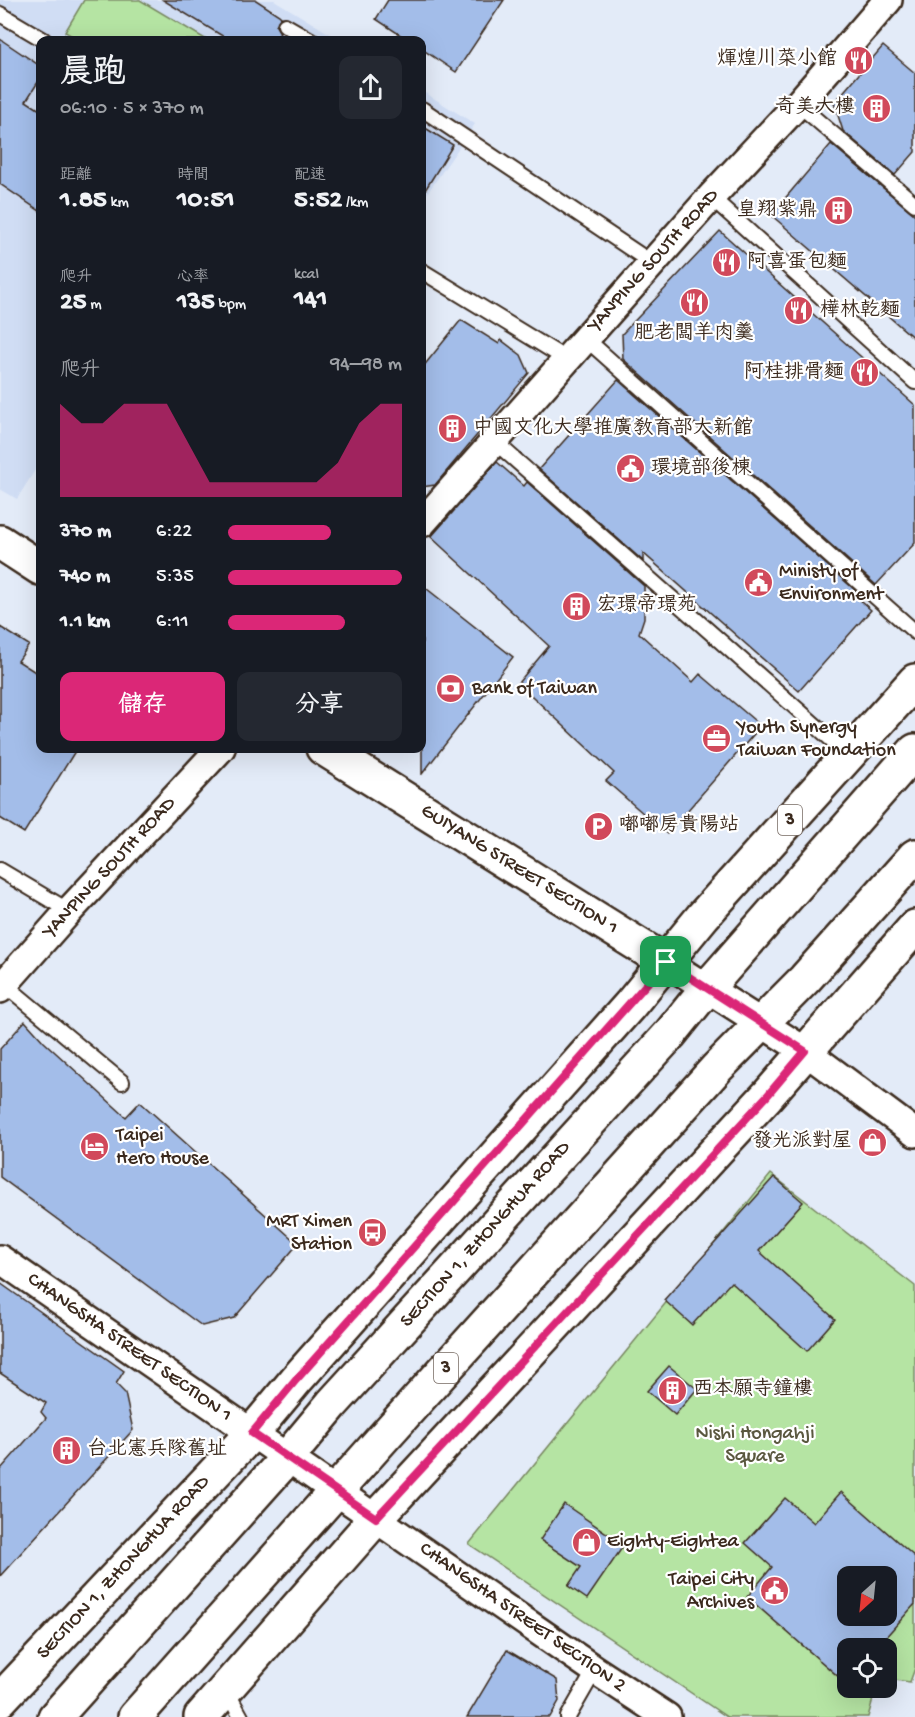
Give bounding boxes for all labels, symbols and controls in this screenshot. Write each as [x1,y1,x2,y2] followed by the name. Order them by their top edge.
[842,44,874,76] restaurant icon: 煇煌川菜小館
[717,47,837,72] place label: 煇煌川菜小館
[60,56,126,94] text: 晨跑
[339,56,402,119] button: share
[860,92,892,124] building icon: 奇美大樓
[775,95,855,120] place label: 奇美大樓
[60,98,204,121] text: 06:10 · 5 × 370 m
[60,167,92,186] text: 距離
[177,167,209,186] text: 時間
[294,167,326,186] text: 配速
[582,184,725,339] street label: YANPING SOUTH ROAD
[60,186,107,217] text: 1.85
[177,186,235,217] text: 10:51
[294,186,342,217] text: 5:52
[107,194,129,213] text: km
[342,194,368,213] text: /km
[822,195,854,227] building icon: 皇翔紫鼎
[737,198,817,223] place label: 皇翔紫鼎
[710,247,742,279] restaurant icon: 阿喜蛋包麵
[747,250,847,275] place label: 阿喜蛋包麵
[294,266,319,285] text: kcal
[60,269,92,288] text: 爬升
[177,269,209,288] text: 心率
[294,285,327,316] text: 141
[678,287,710,319] restaurant icon: 肥老闆羊肉羹
[60,288,86,319] text: 25
[177,288,215,319] text: 135
[783,295,815,327] restaurant icon: 樺林乾麵
[86,296,102,315] text: m
[215,296,246,315] text: bpm
[820,298,900,323] place label: 樺林乾麵
[634,321,754,346] place label: 肥老闆羊肉羹
[330,354,402,377] text: 94–98 m
[849,357,881,389] restaurant icon: 阿桂排骨麵
[60,360,100,383] text: 爬升
[744,361,844,385] place label: 阿桂排骨麵
[436,413,468,445] building icon: 中國文化大學推廣教育部大新館
[473,416,753,441] place label: 中國文化大學推廣教育部大新館
[614,453,646,485] public building icon: 環境部後棟
[651,456,752,481] place label: 環境部後棟
[60,521,111,544] text: 370 m
[156,521,192,544] text: 6:22
[779,561,885,607] place label: Ministy of Environment
[60,566,110,589] text: 740 m
[156,566,194,589] text: 5:35
[742,567,774,599] public building icon: Ministy of Environment
[560,590,592,622] building icon: 宏璟帝璟苑
[597,593,697,618] place label: 宏璟帝璟苑
[60,611,110,634] text: 1.1 km
[156,611,189,634] text: 6:11
[60,672,225,741] button: 儲存
[237,672,402,741] button: 分享
[435,673,467,705] bank icon: Bank of Taiwan
[471,678,597,701] place label: Bank of Taiwan
[735,717,896,763] place label: Youth Synergy Taiwan Foundation
[700,723,732,755] office icon: Youth Synergy Taiwan Foundation
[37,792,182,945] street label: YANPING SOUTH ROAD
[416,800,622,940] street label: GUIYANG STREET SECTION 1
[778,805,802,835] road number: 3
[582,810,614,842] parking icon: 嘟嘟房貴陽站
[619,813,739,838] place label: 嘟嘟房貴陽站
[640,936,691,987] pin
[649,945,682,978] icon: arrive
[115,1125,209,1171] place label: Taipei Hero House
[857,1126,889,1158] shop icon: 發光派對屋
[752,1129,852,1154] place label: 發光派對屋
[79,1131,111,1163] hotel icon: Taipei Hero House
[396,1136,576,1333] street label: SECTION 1, ZHONGHUA ROAD
[266,1211,352,1257] place label: MRT Ximen Station
[357,1217,389,1249] bus stop icon: MRT Ximen Station
[22,1268,236,1428] street label: CHANGSHA STREET SECTION 1
[434,1353,458,1383] road number: 3
[656,1374,688,1406] building icon: 西本願寺鐘樓
[693,1377,813,1402] place label: 西本願寺鐘樓
[695,1423,815,1469] park label: Nishi Hongahji Square
[50,1434,82,1466] building icon: 台北憲兵隊舊址
[87,1437,227,1462] place label: 台北憲兵隊舊址
[33,1471,216,1665] street label: SECTION 1, ZHONGHUA ROAD
[570,1526,602,1558] shop icon: Eighty-Eightea
[607,1531,740,1554] place label: Eighty-Eightea
[414,1538,630,1698] street label: CHANGSHA STREET SECTION 2
[837,1566,897,1626] north arrow
[837,1566,897,1698] map controls
[667,1569,755,1615] place label: Taipei City Archives
[759,1575,791,1607] public building icon: Taipei City Archives
[837,1638,897,1698] button: locate

